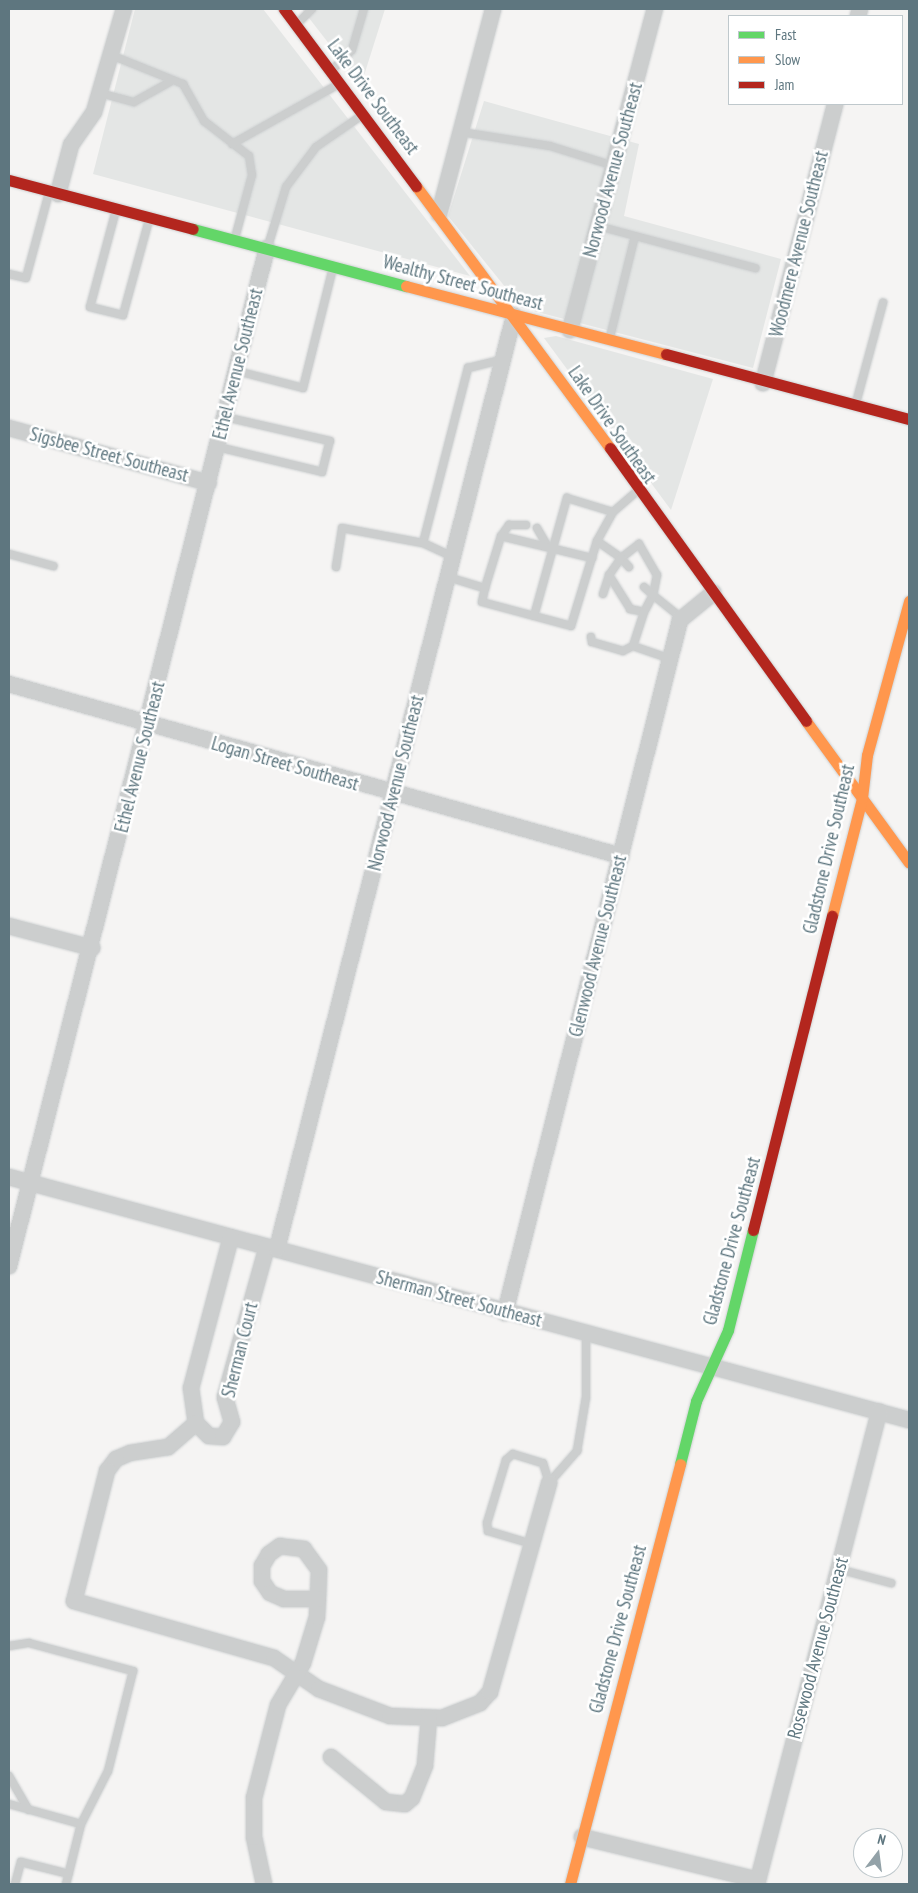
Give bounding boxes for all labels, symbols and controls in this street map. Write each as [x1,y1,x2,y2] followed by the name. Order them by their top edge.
[728,15,903,105] legend
[775,25,796,44] text: Fast
[322,35,424,159] street label: Lake Drive Southeast
[775,50,800,69] text: Slow
[775,75,794,94] text: Jam
[579,80,647,260] street label: Norwood Avenue Southeast
[765,148,833,340] street label: Woodmere Avenue Southeast
[380,251,546,315] street label: Wealthy Street Southeast
[208,286,268,442] street label: Ethel Avenue Southeast
[563,362,661,488] street label: Lake Drive Southeast
[27,423,191,487] street label: Sigsbee Street Southeast
[110,679,170,835] street label: Ethel Avenue Southeast
[363,693,429,873] street label: Norwood Avenue Southeast
[209,732,361,796] street label: Logan Street Southeast
[798,762,860,936] street label: Gladstone Drive Southeast
[564,853,632,1039] street label: Glenwood Avenue Southeast
[699,1154,765,1328] street label: Gladstone Drive Southeast
[374,1266,544,1332] street label: Sherman Street Southeast
[217,1300,263,1400] street label: Sherman Court
[585,1542,651,1716] street label: Gladstone Drive Southeast
[783,1554,853,1742] street label: Rosewood Avenue Southeast
[853,1828,903,1878] north arrow
[876,1830,888,1849] text: N

